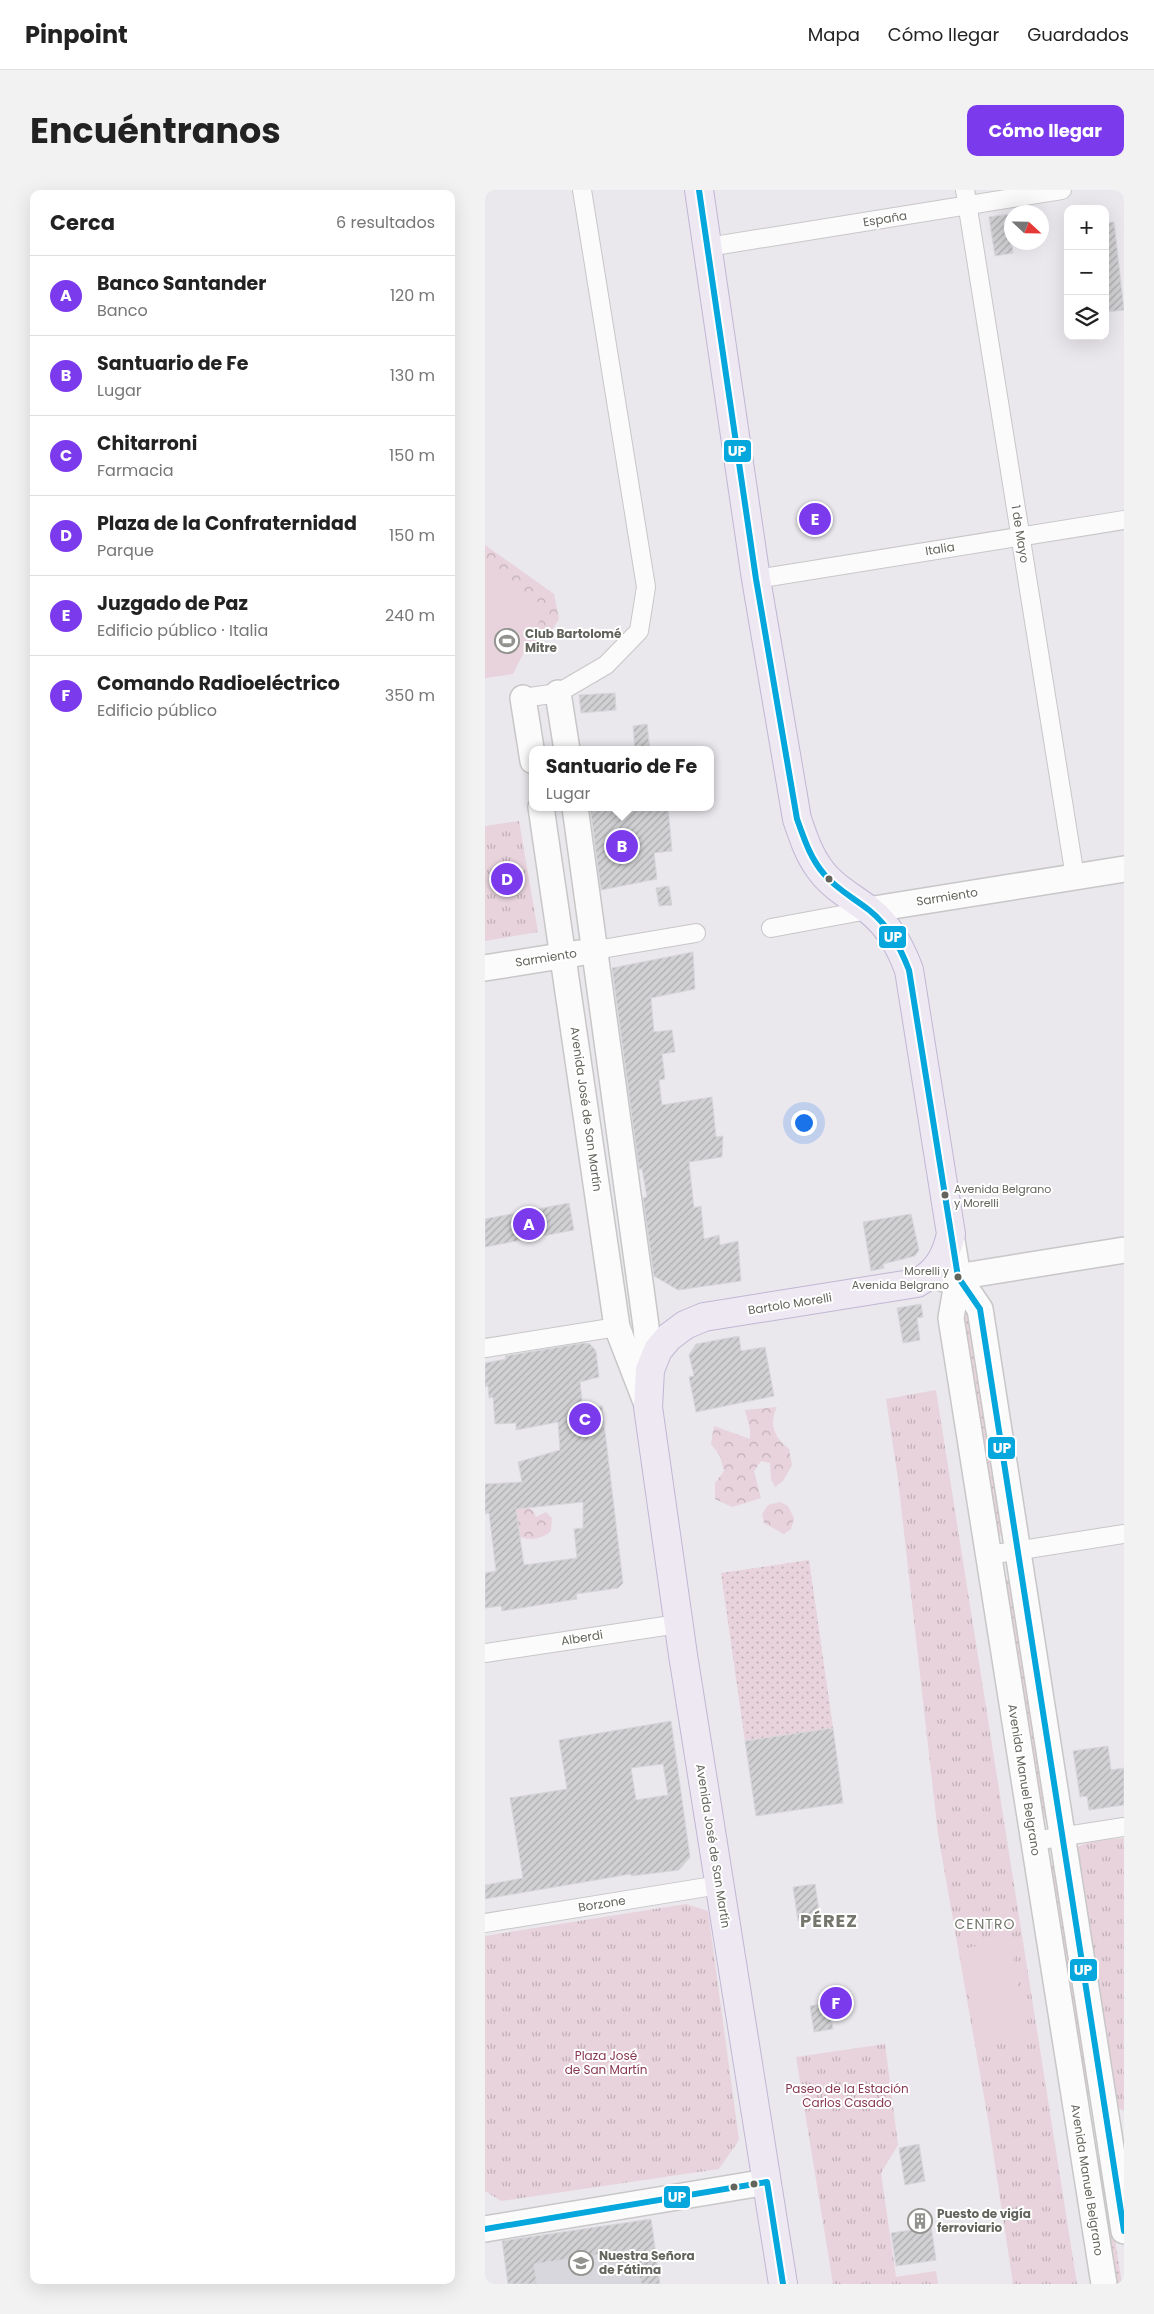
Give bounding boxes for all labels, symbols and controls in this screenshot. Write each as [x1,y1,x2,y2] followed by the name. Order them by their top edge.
[25,18,128,51] text: Pinpoint
[808,22,860,47] text: Mapa
[888,22,999,47] text: Cómo llegar
[1027,22,1129,47] text: Guardados
[967,105,1124,156] button: Cómo llegar
[30,106,281,155] text: Encuéntranos
[1004,205,1049,250] north arrow
[1064,205,1109,340] map controls
[1064,205,1109,250] button: +
[862,207,908,230] street label: España
[50,208,115,237] text: Cerca
[336,211,435,234] text: 6 resultados
[1064,250,1109,295] button: −
[97,270,266,297] text: Banco Santander
[60,284,72,307] text: A
[390,284,435,307] text: 120 m
[1064,295,1109,340] button: layers
[97,299,148,322] text: Banco
[97,350,248,377] text: Santuario de Fe
[61,364,71,387] text: B
[390,364,435,387] text: 130 m
[97,379,142,402] text: Lugar
[97,430,197,457] text: Chitarroni
[723,439,752,463] line badge: UP
[728,441,747,461] text: UP
[60,444,72,467] text: C
[389,444,435,467] text: 150 m
[97,459,174,482] text: Farmacia
[799,500,831,538] pin: E
[1008,504,1034,565] street label: 1 de Mayo
[97,510,357,537] text: Plaza de la Confraternidad
[60,524,72,547] text: D
[389,524,435,547] text: 150 m
[924,538,956,559] street label: Italia
[97,539,154,562] text: Parque
[97,590,248,617] text: Juzgado de Paz
[62,604,70,627] text: E
[385,604,435,627] text: 240 m
[97,619,268,642] text: Edificio público · Italia
[525,625,622,656] place label: Club Bartolomé Mitre
[494,628,520,654] sports icon: Club Bartolomé Mitre
[97,670,340,697] text: Comando Radioeléctrico
[62,684,70,707] text: F
[385,684,435,707] text: 350 m
[97,699,217,722] text: Edificio público
[529,746,714,811] popup
[546,753,697,780] text: Santuario de Fe
[546,782,591,805] text: Lugar
[606,827,638,865] pin: B
[491,860,523,898] pin: D
[824,874,834,884] unlabelled marker
[915,883,979,910] street label: Sarmiento
[878,925,907,949] line badge: UP
[884,927,903,947] text: UP
[514,944,578,971] street label: Sarmiento
[567,1026,606,1192] street label: Avenida José de San Martín
[791,1110,817,1136] your location
[954,1181,1051,1211] place label: Avenida Belgrano y Morelli
[940,1190,950,1200] marker: Avenida Belgrano y Morelli
[513,1205,545,1243] pin: A
[852,1263,950,1293] place label: Morelli y Avenida Belgrano
[953,1272,963,1282] marker: Morelli y Avenida Belgrano
[747,1288,833,1319] street label: Bartolo Morelli
[569,1400,601,1438] pin: C
[987,1436,1016,1460] line badge: UP
[993,1438,1012,1458] text: UP
[560,1626,604,1649] street label: Alberdi
[1004,1703,1045,1857] street label: Avenida Manuel Belgrano
[692,1763,735,1929] street label: Avenida José de San Martín
[577,1891,627,1916] street label: Borzone
[800,1908,858,1933] district label: PÉREZ
[955,1914,1015,1934] district label: CENTRO
[1069,1958,1098,1982] line badge: UP
[1074,1960,1093,1980] text: UP
[820,1984,852,2022] pin: F
[565,2047,647,2078] park label: Plaza José de San Martín
[785,2080,909,2111] park label: Paseo de la Estación Carlos Casado
[1067,2103,1108,2257] street label: Avenida Manuel Belgrano
[749,2179,759,2189] unlabelled marker
[729,2182,739,2192] unlabelled marker
[663,2185,691,2209] line badge: UP
[668,2187,687,2207] text: UP
[937,2205,1031,2236] place label: Puesto de vigía ferroviario
[907,2208,933,2234] building icon: Puesto de vigía ferroviario
[599,2247,695,2278] place label: Nuestra Señora de Fátima
[568,2250,594,2276] school or university icon: Nuestra Señora de Fátima

